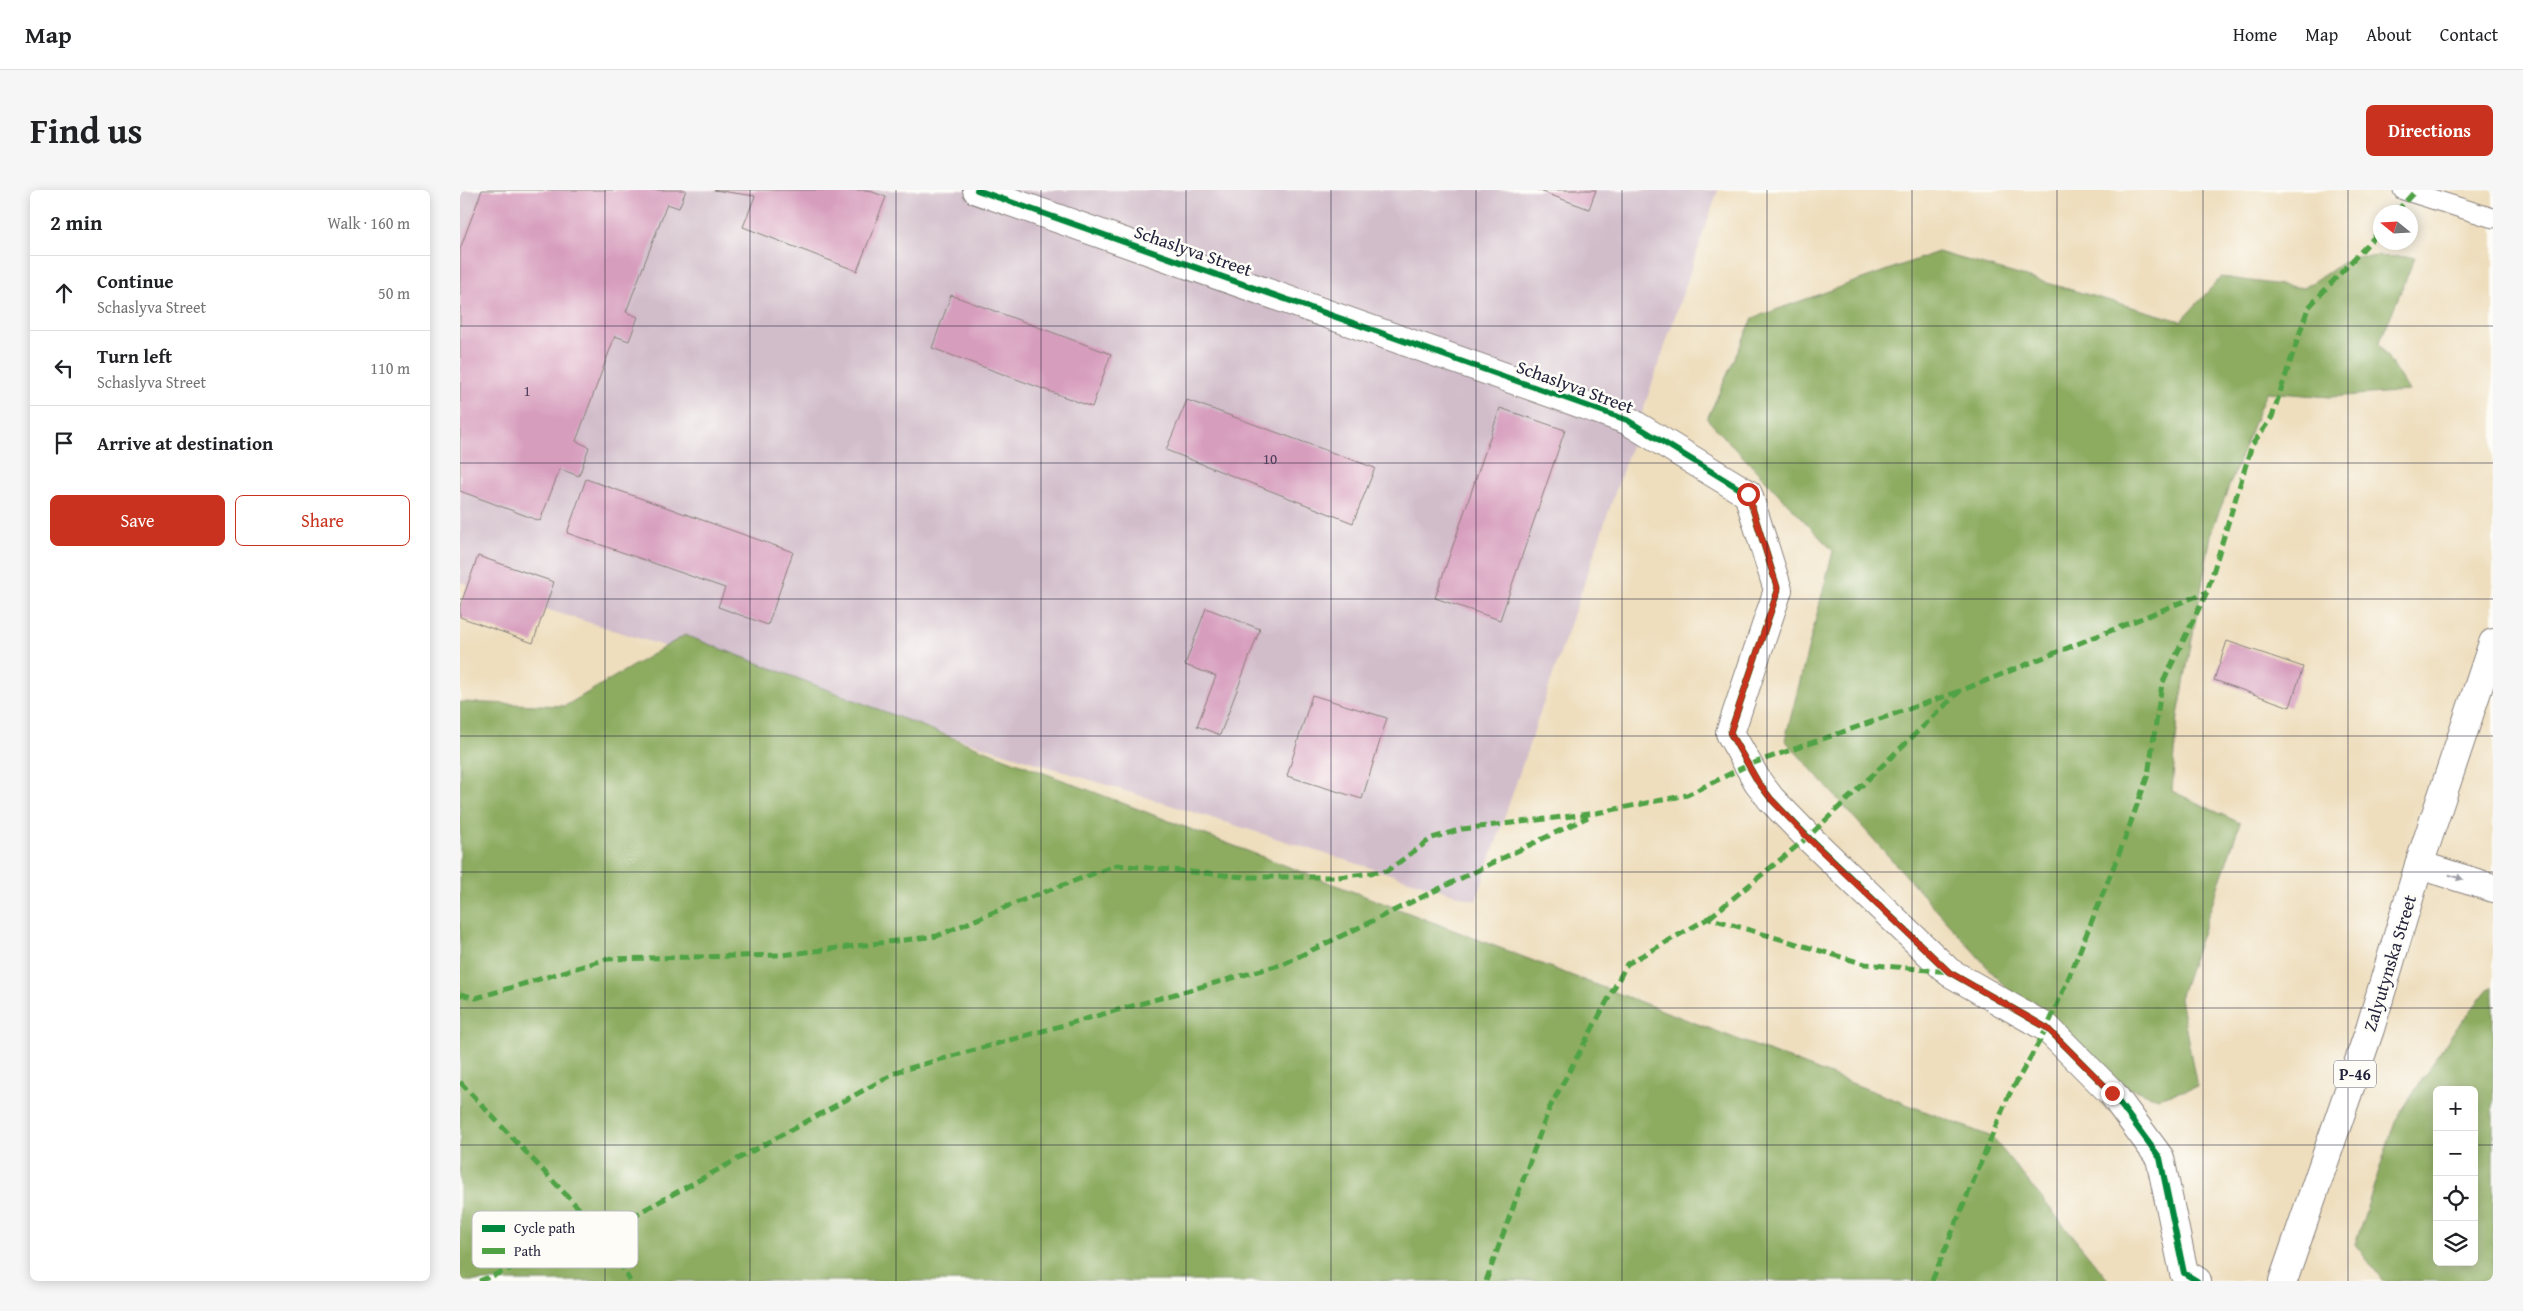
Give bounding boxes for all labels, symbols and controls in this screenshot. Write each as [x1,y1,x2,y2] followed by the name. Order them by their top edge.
[25,17,72,52] text: Map
[2233,21,2277,48] text: Home
[2305,21,2338,48] text: Map
[2366,21,2412,48] text: About
[2440,21,2498,48] text: Contact
[30,105,143,156] text: Find us
[2366,105,2493,156] button: Directions
[2373,205,2418,250] north arrow
[50,207,102,238] text: 2 min
[327,211,410,235] text: Walk · 160 m
[1131,218,1256,284] street label: Schaslyva Street
[97,267,174,295] text: Continue
[50,279,78,307] icon: ahead
[378,281,410,305] text: 50 m
[97,295,206,319] text: Schaslyva Street
[97,342,172,370] text: Turn left
[1513,353,1638,420] street label: Schaslyva Street
[50,354,78,382] icon: left
[370,356,410,380] text: 110 m
[97,370,206,394] text: Schaslyva Street
[523,380,531,401] house number: 1
[50,429,78,457] icon: arrive
[97,429,273,457] text: Arrive at destination
[1263,448,1277,469] house number: 10
[1737,483,1760,506] route start
[50,495,225,546] button: Save
[235,495,410,546] button: Share
[2449,873,2464,881] one-way arrow
[2356,891,2423,1034] street label: Zalyutynska Street
[2334,1061,2376,1088] road number: Р-46
[2101,1082,2124,1105] route end
[2433,1086,2478,1266] map controls
[2433,1086,2478,1131] button: +
[2433,1131,2478,1176] button: −
[2433,1176,2478,1221] button: locate
[472,1211,638,1268] legend
[514,1218,575,1238] text: Cycle path
[2433,1221,2478,1266] button: layers
[514,1241,541,1261] text: Path

